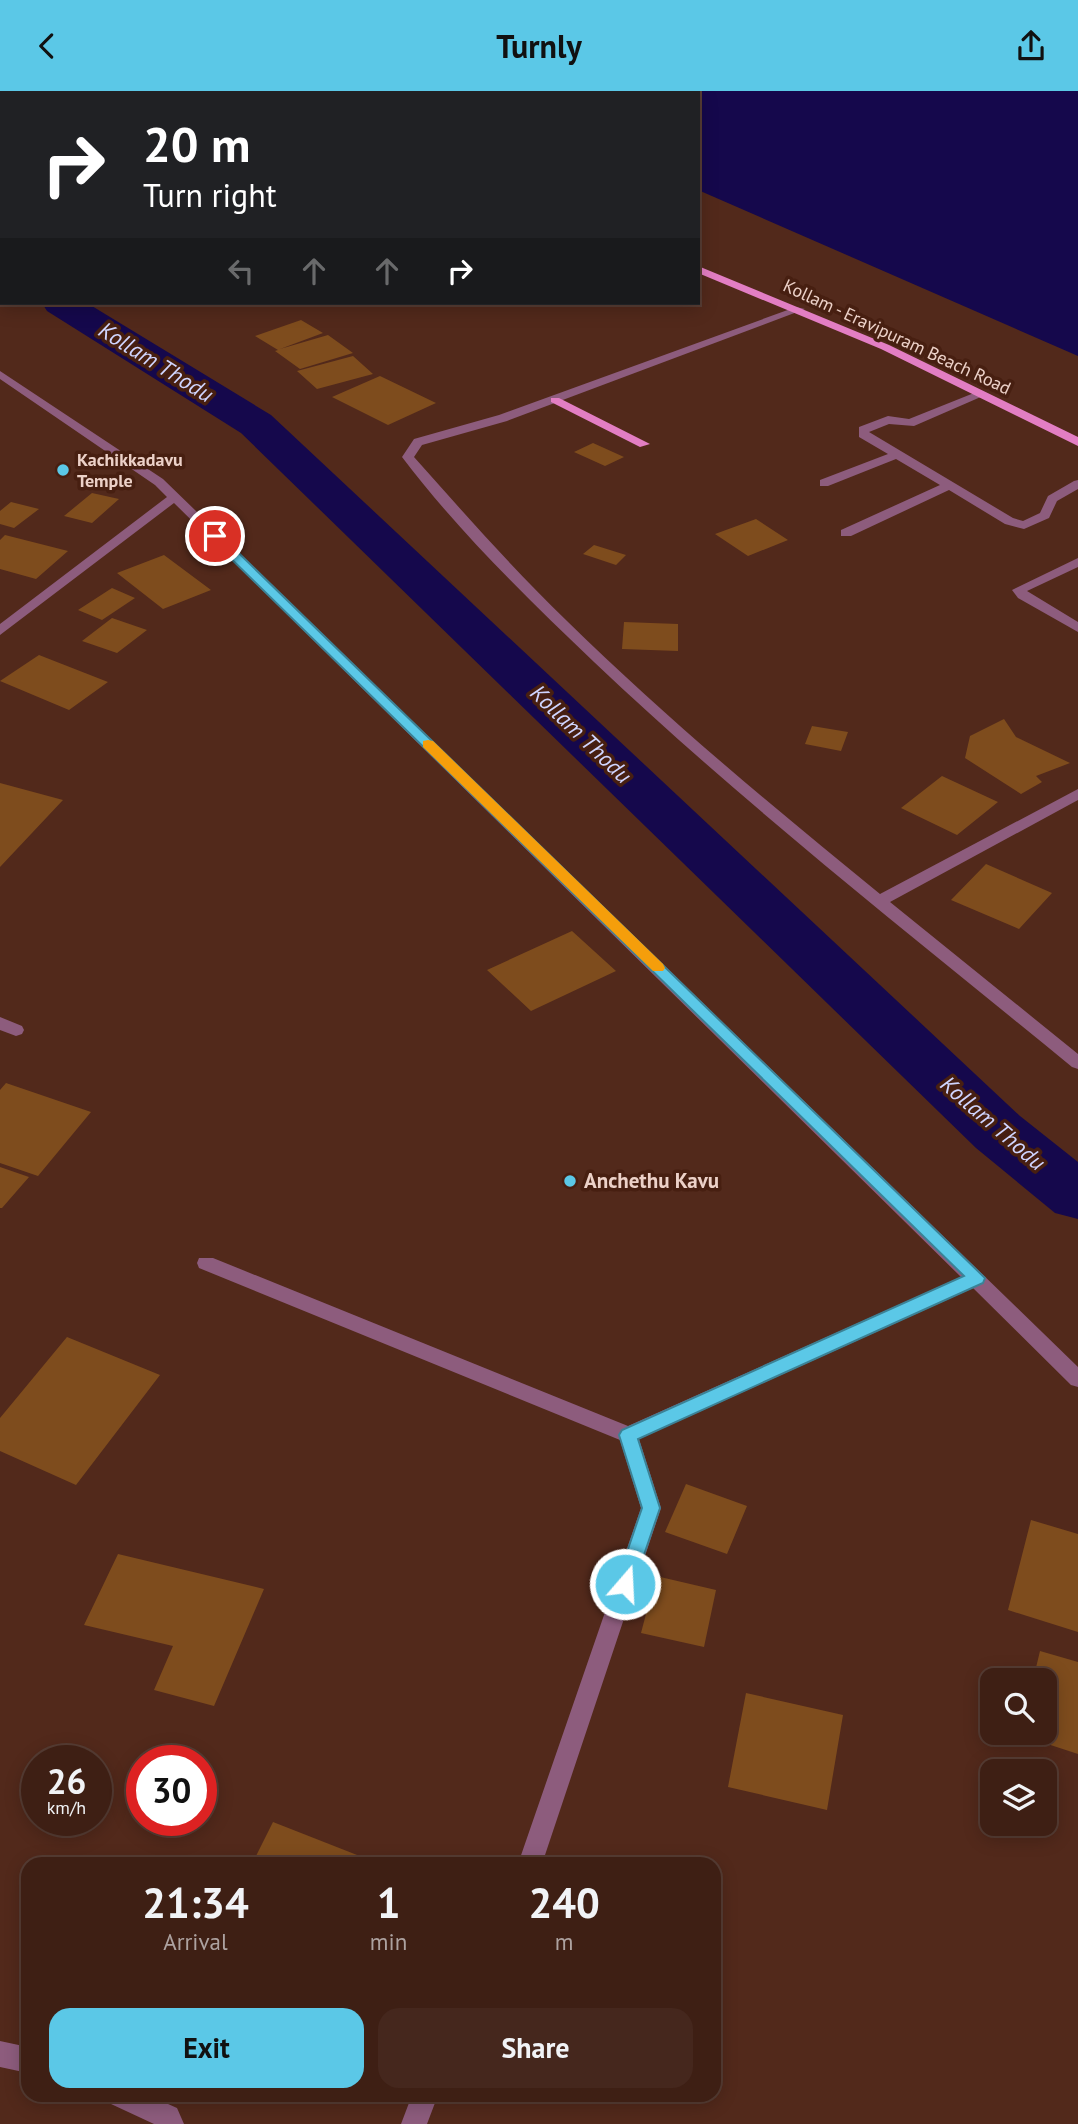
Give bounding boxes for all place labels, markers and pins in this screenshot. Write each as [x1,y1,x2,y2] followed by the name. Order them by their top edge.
[77,448,183,492] place label: Kachikkadavu Temple
[55,462,71,478] marker: Kachikkadavu Temple
[185,506,245,566] pin
[584,1167,719,1194] place label: Anchethu Kavu
[562,1173,578,1189] marker: Anchethu Kavu

